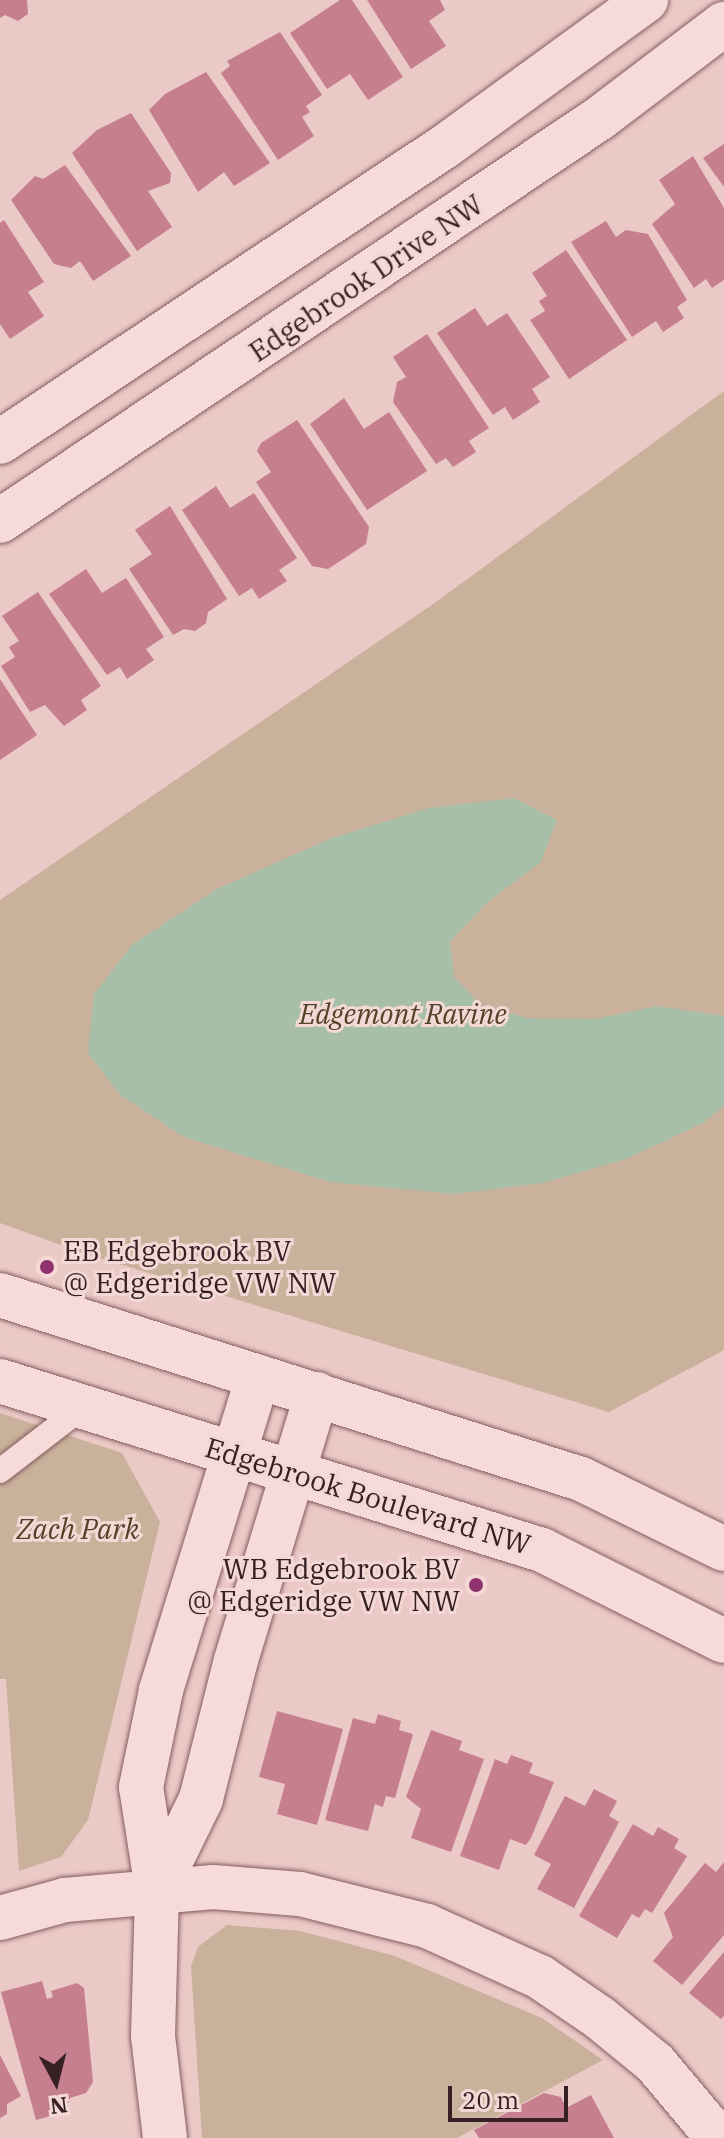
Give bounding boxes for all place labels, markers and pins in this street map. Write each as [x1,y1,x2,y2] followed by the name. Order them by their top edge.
[63,1234,336,1300] place label: EB Edgebrook BV @ Edgeridge VW NW
[38,1258,56,1276] marker: EB Edgebrook BV @ Edgeridge VW NW
[187,1552,460,1618] place label: WB Edgebrook BV @ Edgeridge VW NW
[467,1576,485,1594] marker: WB Edgebrook BV @ Edgeridge VW NW

